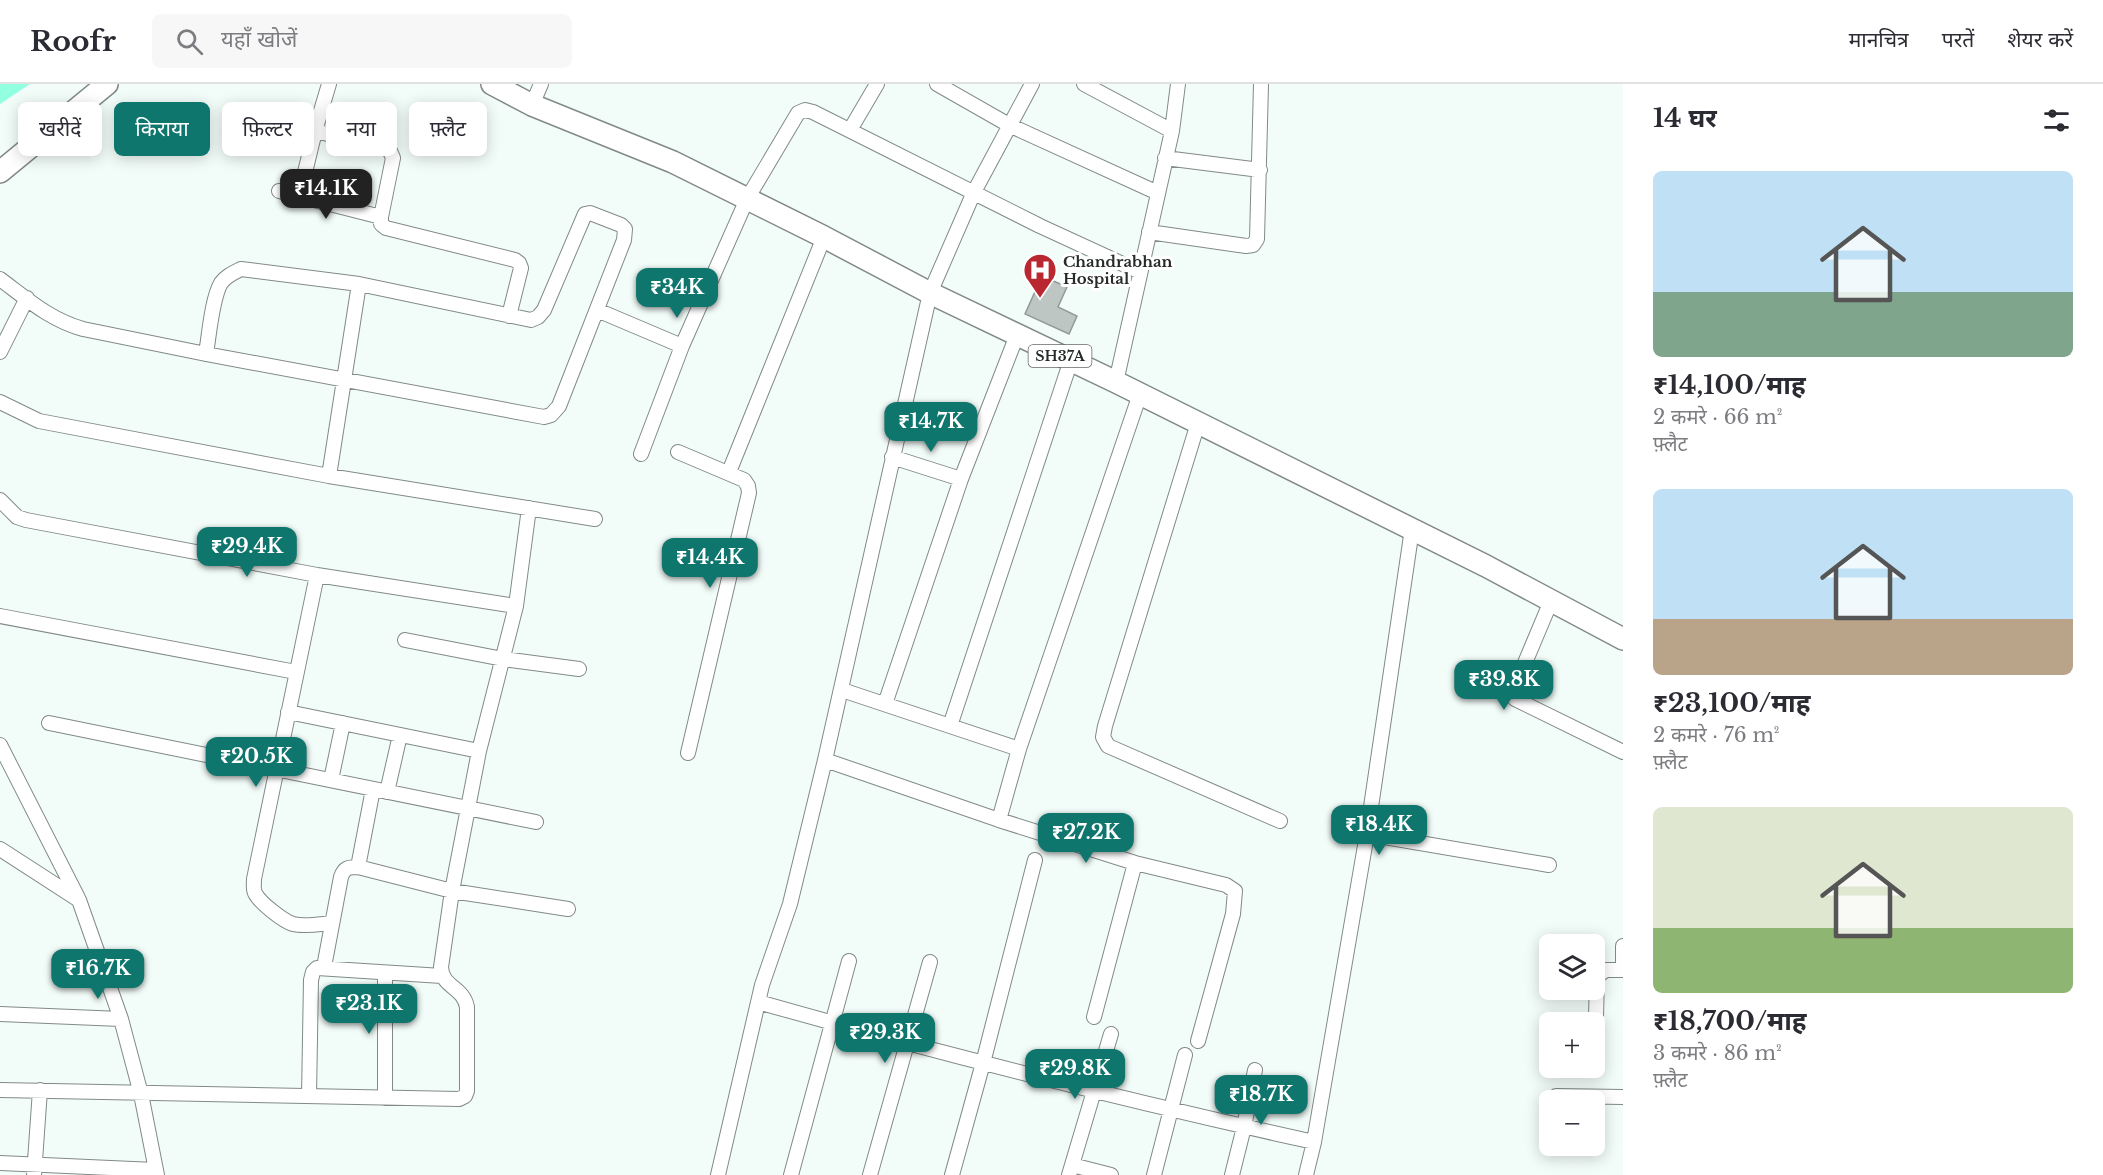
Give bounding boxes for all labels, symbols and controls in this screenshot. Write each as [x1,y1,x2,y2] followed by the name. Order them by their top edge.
[152,14,572,68] search box
[30,24,116,59] text: Roofr
[173,25,206,58] icon: search
[221,26,297,53] text: यहाँ खोजें
[1849,27,1909,53] text: मानचित्र
[1942,27,1974,53] text: परतें
[2007,27,2073,53] text: शेयर करें
[18,102,102,156] chip: खरीदें
[114,102,210,156] chip: किराया
[222,102,314,156] chip: फ़िल्टर
[326,102,397,156] chip: नया
[409,102,487,156] chip: फ़्लैट
[1653,102,1717,134] text: 14 घर
[2040,104,2073,137] icon: filters
[277,169,375,220] pin: ₹14.1K
[294,176,358,200] text: ₹14.1K
[1809,210,1917,318] icon: home
[1022,252,1058,299] hospital icon: Chandrabhan Hospital
[1063,252,1172,288] place label: Chandrabhan Hospital
[641,268,713,319] pin: ₹34K
[650,275,704,299] text: ₹34K
[1028,345,1092,367] road number: SH37A
[1653,369,1806,401] text: ₹14,100/माह
[882,402,980,453] pin: ₹14.7K
[1653,405,1782,429] text: 2 कमरे · 66 m²
[898,409,964,433] text: ₹14.7K
[1653,432,1688,456] text: फ़्लैट
[198,527,296,578] pin: ₹29.4K
[1809,528,1917,636] icon: home
[211,534,283,558] text: ₹29.4K
[661,538,759,589] pin: ₹14.4K
[676,545,744,569] text: ₹14.4K
[1455,660,1553,711] pin: ₹39.8K
[1468,667,1540,691] text: ₹39.8K
[1653,687,1810,719] text: ₹23,100/माह
[1653,723,1780,747] text: 2 कमरे · 76 m²
[207,737,305,788] pin: ₹20.5K
[220,744,292,768] text: ₹20.5K
[1653,750,1688,774] text: फ़्लैट
[1330,805,1428,856] pin: ₹18.4K
[1345,812,1413,836] text: ₹18.4K
[1037,813,1135,864] pin: ₹27.2K
[1052,820,1120,844] text: ₹27.2K
[1809,846,1917,954] icon: home
[1539,934,1605,1156] map controls
[1539,934,1605,1000] button: layers
[49,949,147,1000] pin: ₹16.7K
[65,956,131,980] text: ₹16.7K
[320,984,418,1035] pin: ₹23.1K
[335,991,403,1015] text: ₹23.1K
[1653,1005,1807,1037] text: ₹18,700/माह
[1539,1012,1605,1078] button: +
[836,1013,934,1064] pin: ₹29.3K
[849,1020,921,1044] text: ₹29.3K
[1653,1041,1782,1065] text: 3 कमरे · 86 m²
[1026,1049,1124,1100] pin: ₹29.8K
[1039,1056,1111,1080] text: ₹29.8K
[1653,1068,1688,1092] text: फ़्लैट
[1212,1075,1310,1126] pin: ₹18.7K
[1229,1082,1293,1106] text: ₹18.7K
[1539,1090,1605,1156] button: −

